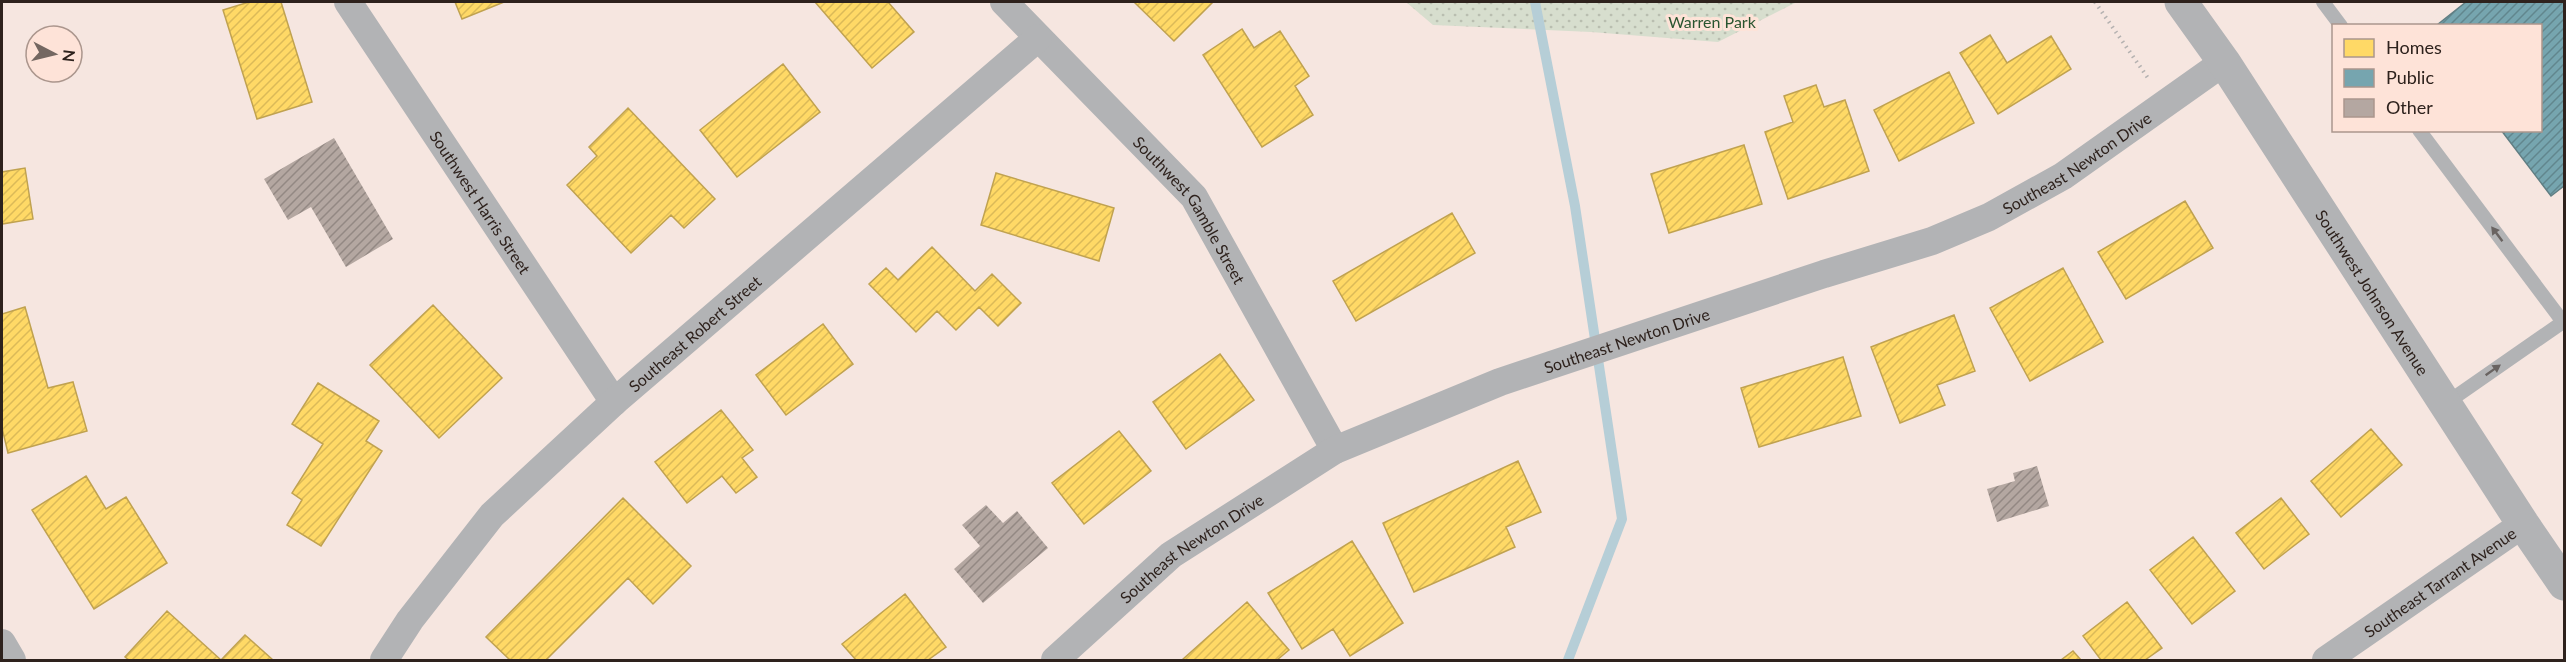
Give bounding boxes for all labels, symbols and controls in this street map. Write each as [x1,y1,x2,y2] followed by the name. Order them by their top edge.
[1668,12,1757,31] park label: Warren Park
[24,24,84,84] north arrow
[2332,24,2542,132] legend
[2386,36,2442,58] text: Homes
[59,49,80,63] text: N
[2386,66,2434,88] text: Public
[2386,96,2433,118] text: Other
[1999,107,2154,217] street label: Southeast Newton Drive
[427,127,535,277] street label: Southwest Harris Street
[1130,132,1250,287] street label: Southwest Gamble Street
[2312,206,2434,379] street label: Southwest Johnson Avenue
[2491,226,2503,242] one-way arrow
[624,271,765,395] street label: Southeast Robert Street
[1541,303,1712,376] street label: Southeast Newton Drive
[2485,365,2501,376] one-way arrow
[1116,489,1266,606] street label: Southeast Newton Drive
[2360,523,2519,641] street label: Southeast Tarrant Avenue

